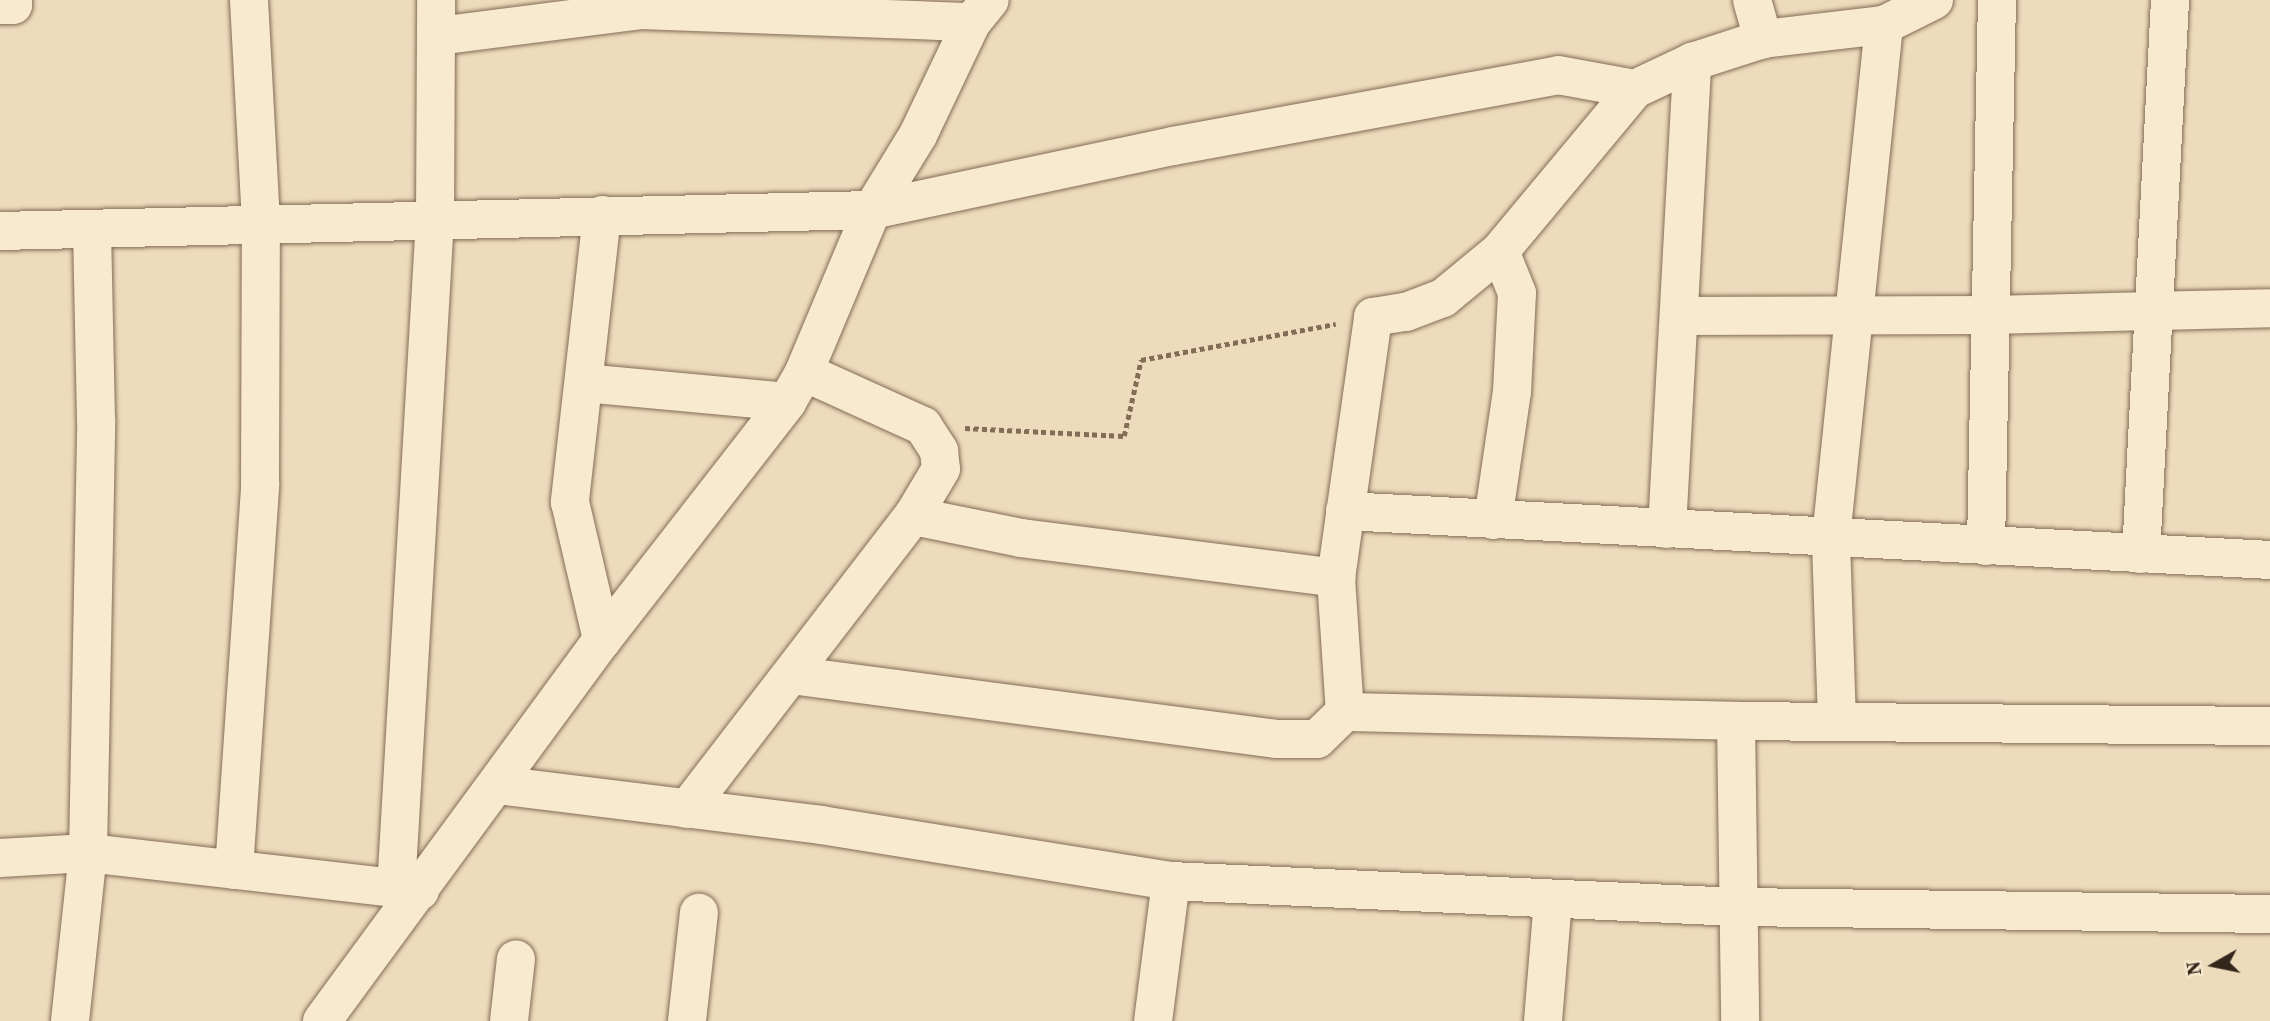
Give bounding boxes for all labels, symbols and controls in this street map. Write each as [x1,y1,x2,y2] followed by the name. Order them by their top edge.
[2179,930,2249,1000] north arrow
[2179,959,2207,977] text: N

